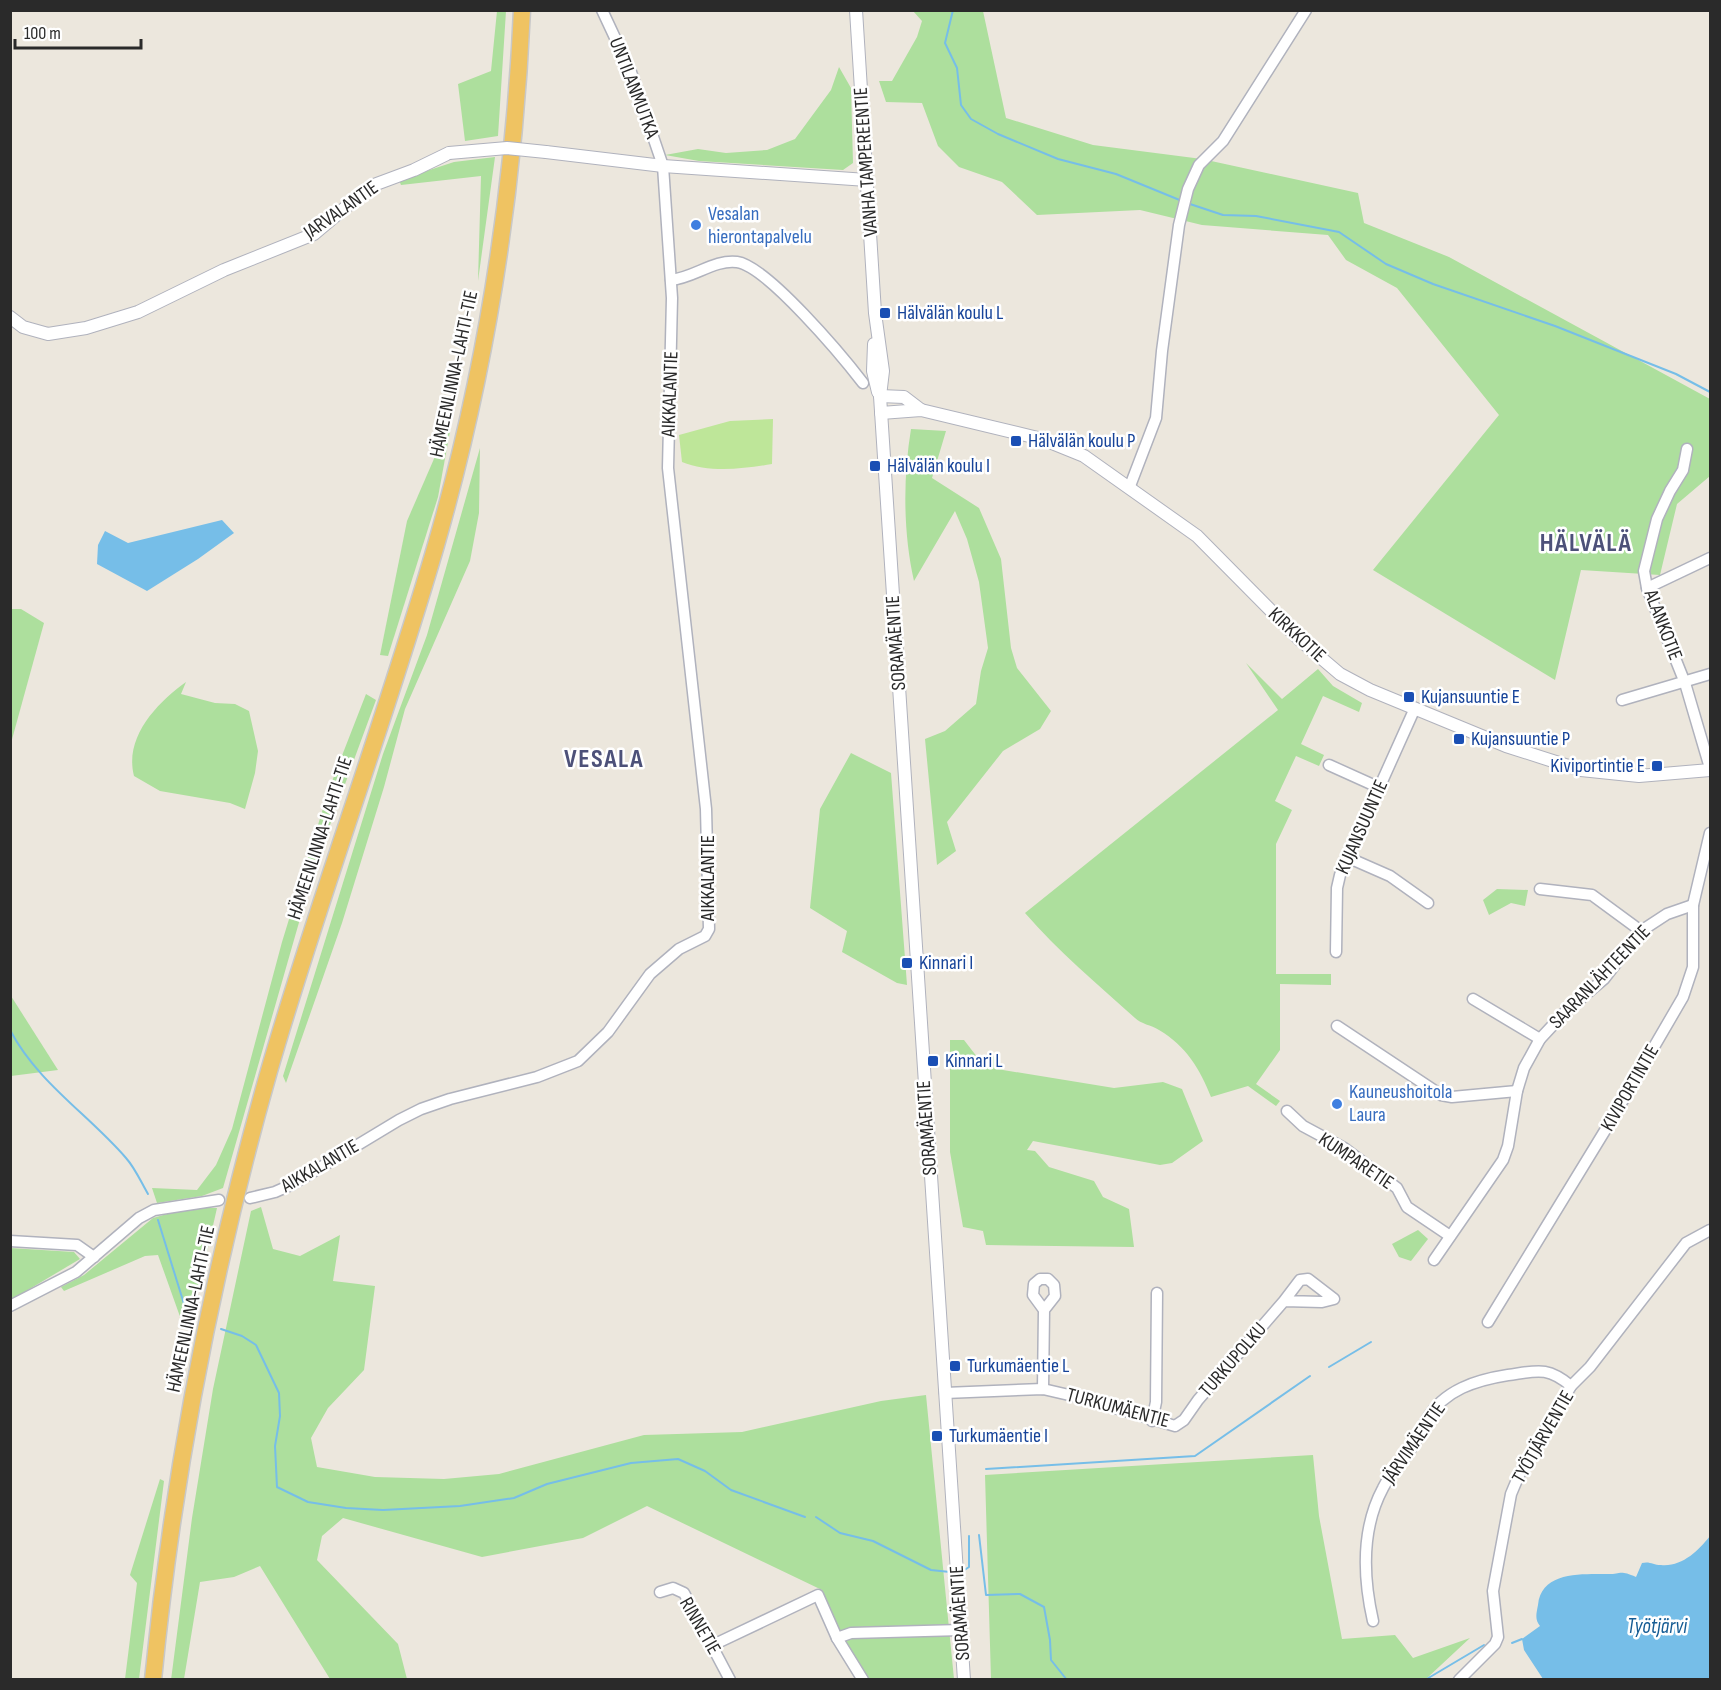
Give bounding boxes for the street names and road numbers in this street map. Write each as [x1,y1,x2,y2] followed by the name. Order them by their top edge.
[604,34,664,142] street label: UNTILANMUTKA
[849,86,883,238] street label: VANHA TAMPEREENTIE
[298,176,383,245] street label: JARVALANTIE
[425,288,483,460] street label: HÄMEENLINNA-LAHTI-TIE
[656,351,683,438] street label: AIKKALANTIE
[1638,585,1687,664] street label: ALANKOTIE
[881,595,911,691] street label: SORAMÄENTIE
[1263,602,1331,668] street label: KIRKKOTIE
[282,753,358,923] street label: HÄMEENLINNA-LAHTI-TIE
[1331,776,1393,878] street label: KUJANSUUNTIE
[696,835,720,922] street label: AIKKALANTIE
[1544,920,1656,1034] street label: SAARANLÄHTEENTIE
[1596,1040,1664,1136] street label: KIVIPORTINTIE
[912,1080,942,1176] street label: SORAMÄENTIE
[1314,1127,1398,1195] street label: KUMPARETIE
[276,1134,363,1198] street label: AIKKALANTIE
[162,1223,220,1395] street label: HÄMEENLINNA-LAHTI-TIE
[1194,1318,1272,1402] street label: TURKUPOLKU
[1064,1383,1172,1433] street label: TURKUMÄENTIE
[1507,1386,1579,1488] street label: TYÖTJÄRVENTIE
[1377,1398,1451,1489] street label: JÄRVIMÄENTIE
[945,1565,975,1661] street label: SORAMÄENTIE
[674,1593,726,1659] street label: RINNETIE

